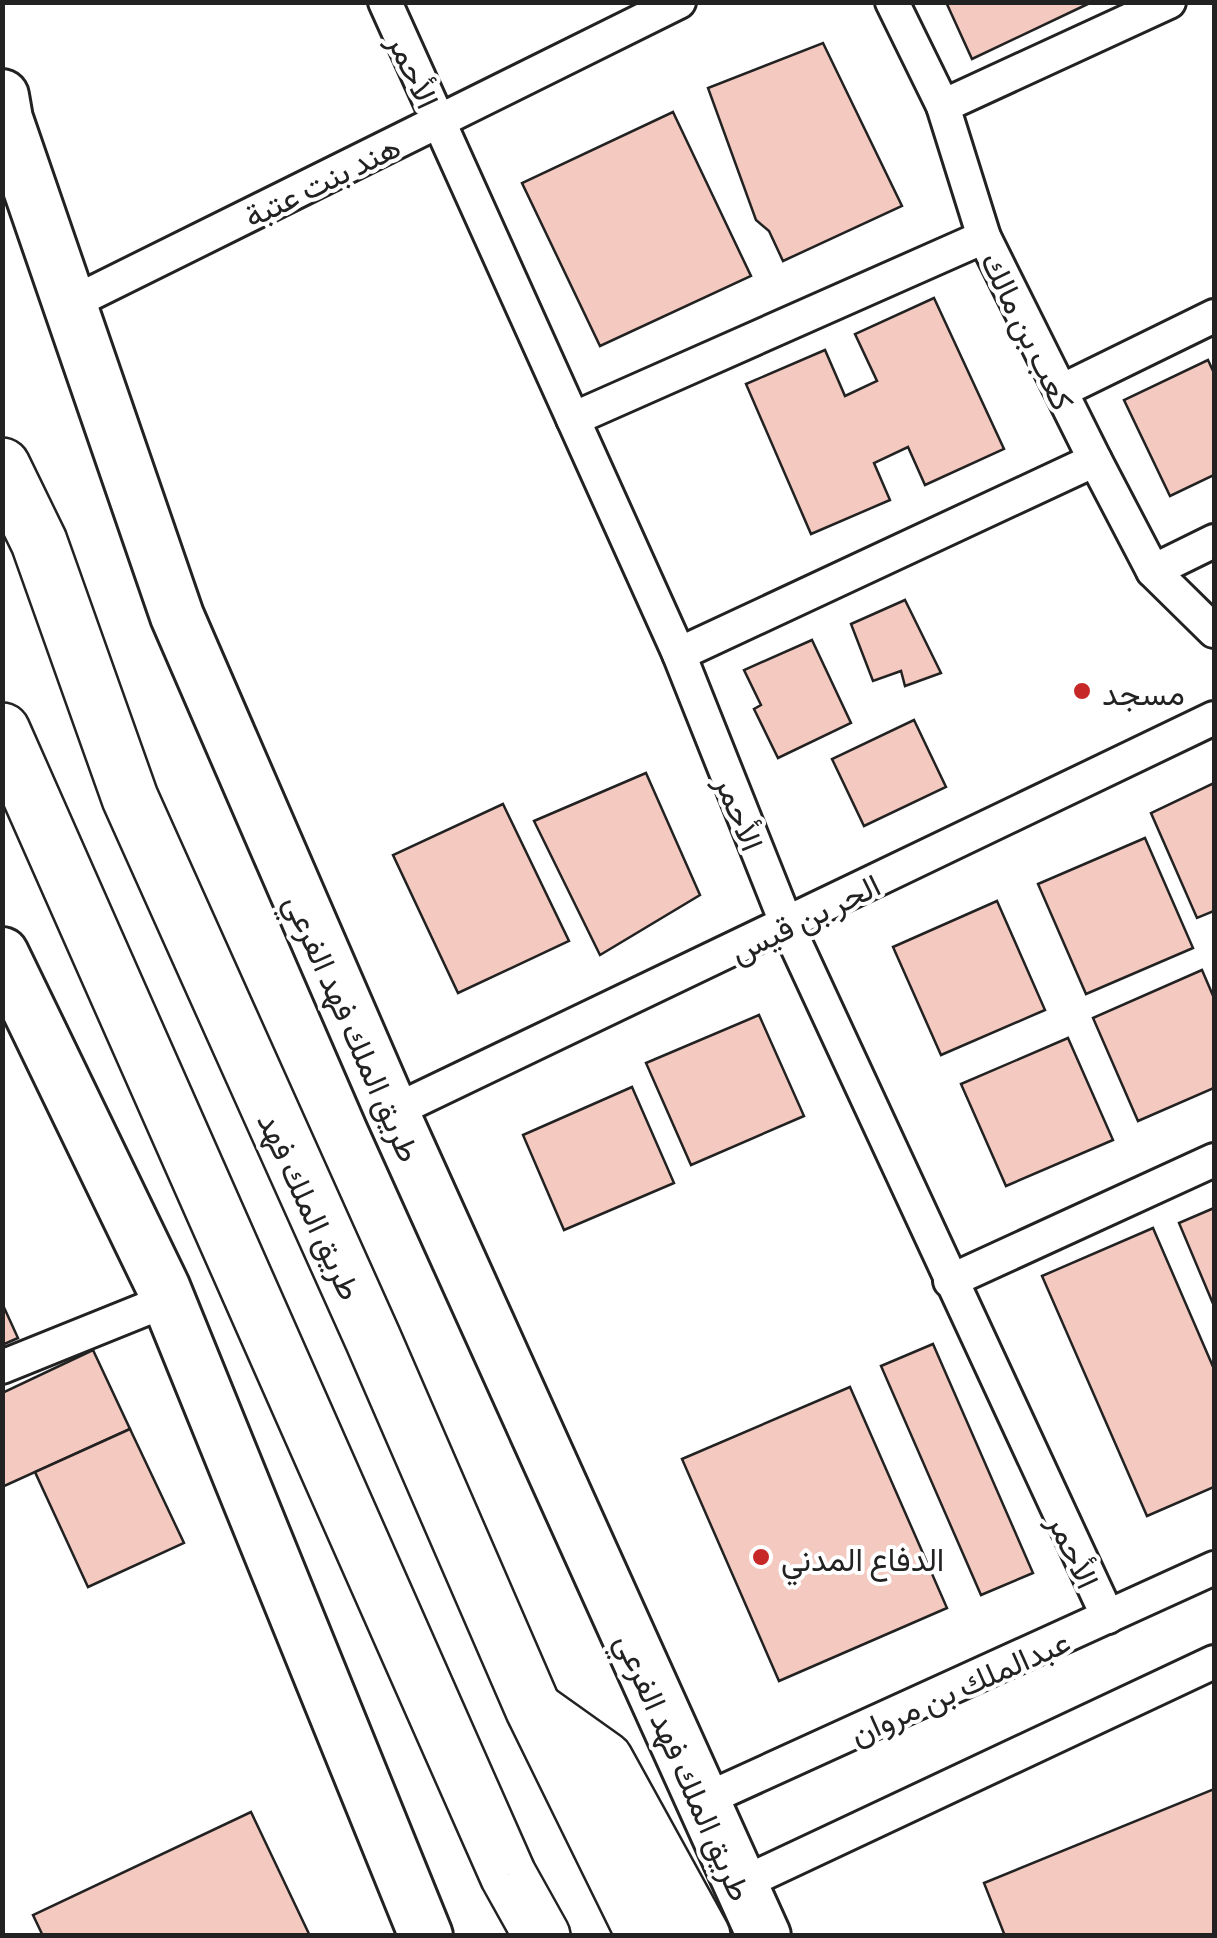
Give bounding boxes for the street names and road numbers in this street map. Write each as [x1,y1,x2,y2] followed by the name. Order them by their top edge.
[377,24,454,115] street label: الأحمر
[235,120,407,238] street label: هند بنت عتبة
[971,242,1089,418] street label: كعب بن مالك
[705,766,779,857] street label: الأحمر
[721,859,887,973] street label: الحر بن قيس
[270,885,436,1171] street label: طريق الملك فهد الفرعي
[247,1103,377,1307] street label: طريق الملك فهد
[1037,1504,1114,1595] street label: الأحمر
[841,1615,1077,1755] street label: عبدالملك بن مروان
[601,1624,767,1910] street label: طريق الملك فهد الفرعي

